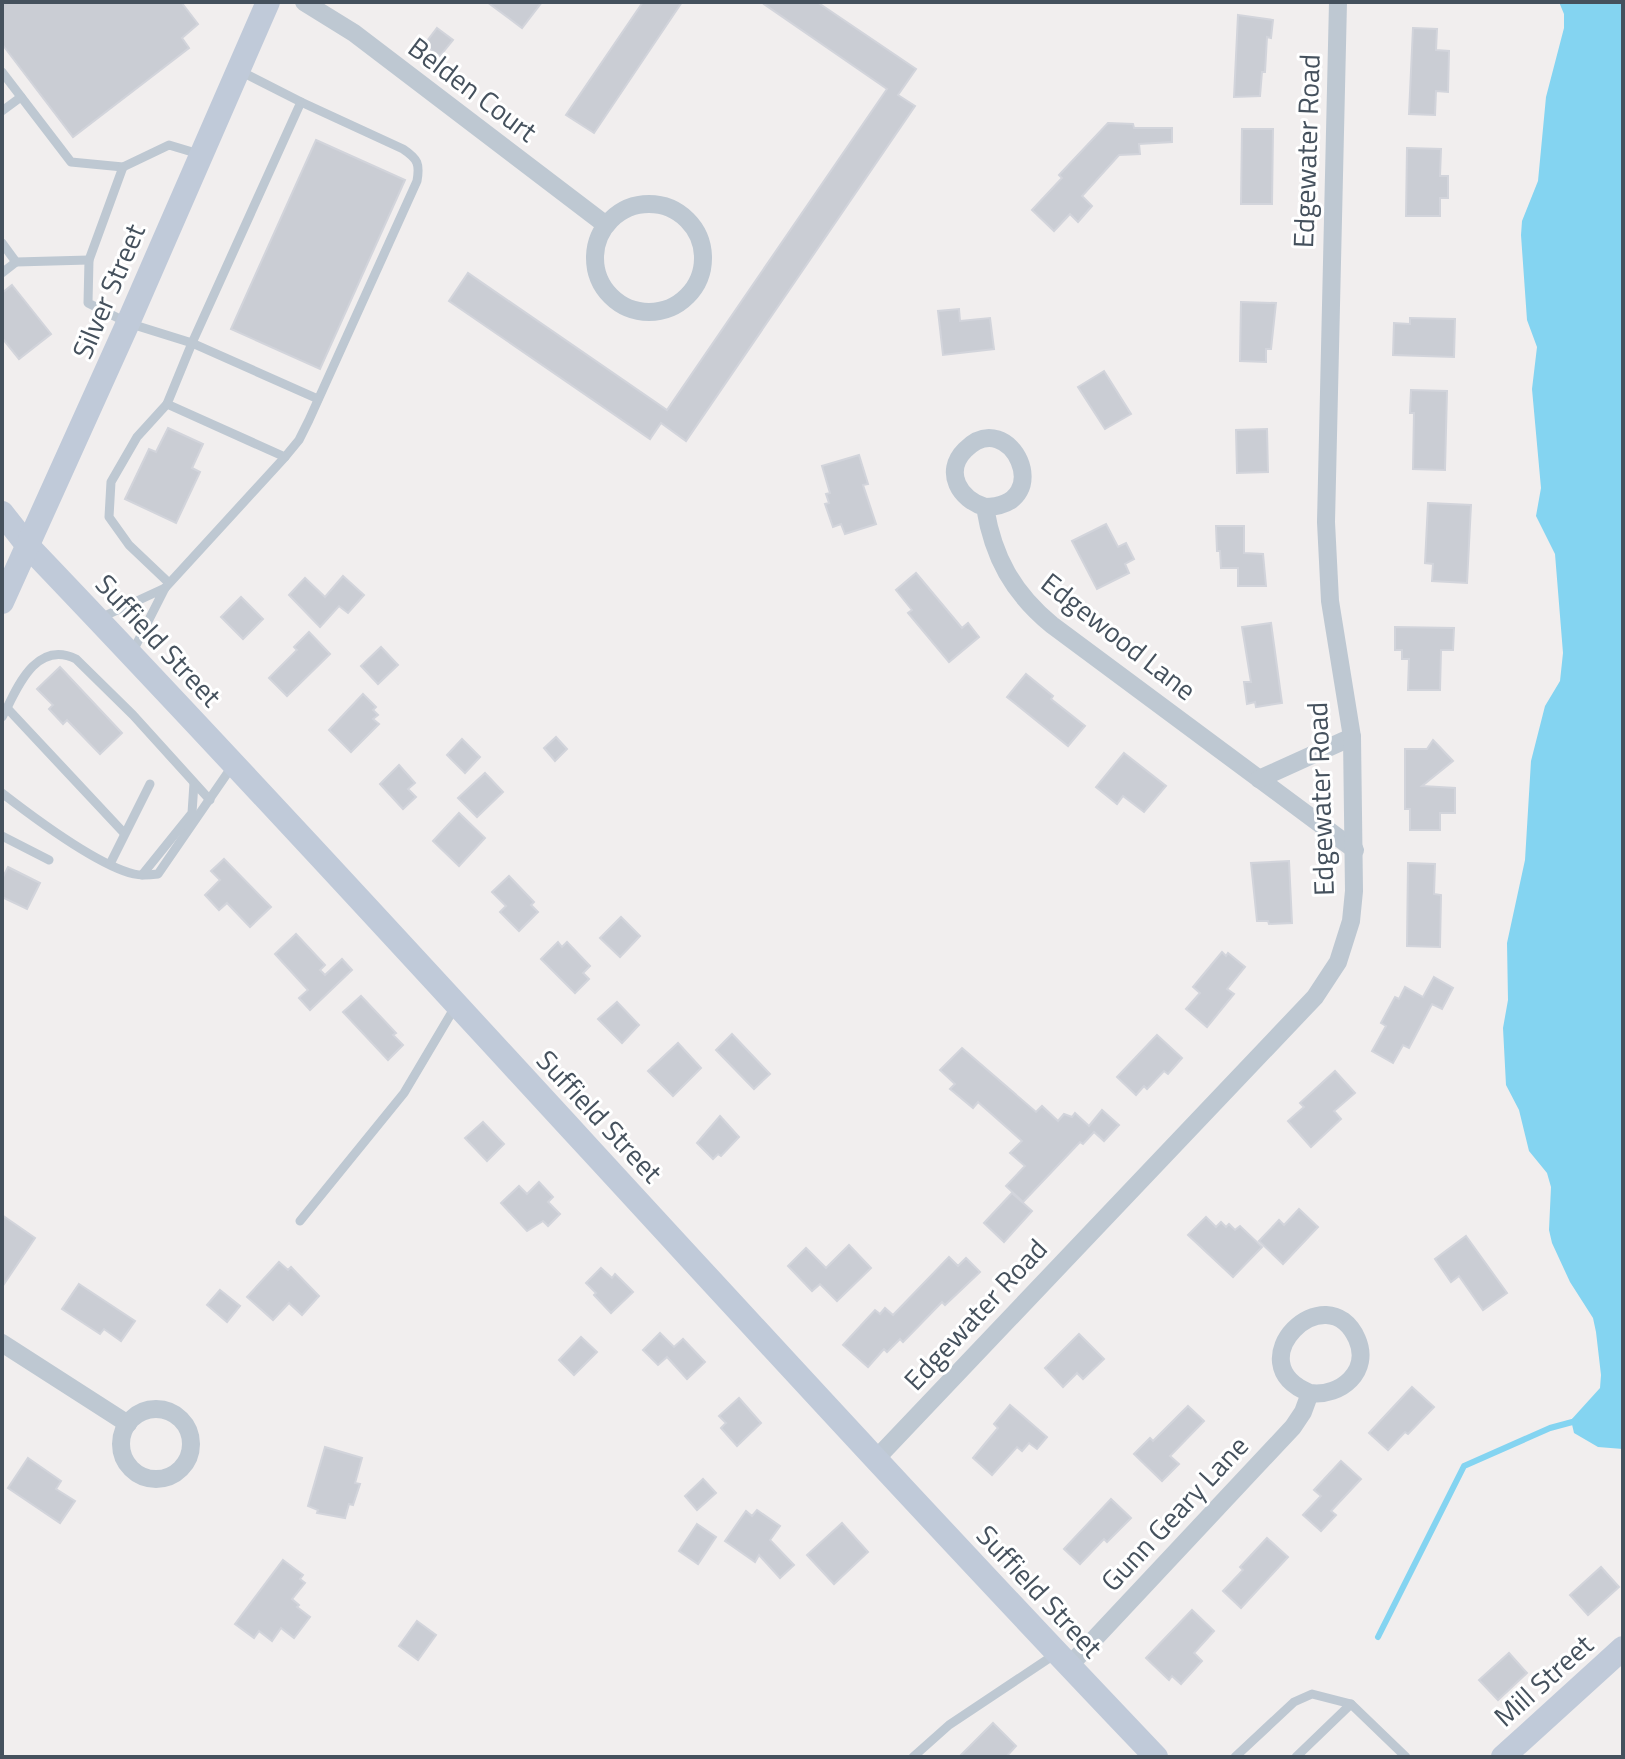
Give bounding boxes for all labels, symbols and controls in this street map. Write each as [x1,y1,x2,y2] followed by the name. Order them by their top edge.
[399,26,547,152] street label: Belden Court
[1281,53,1331,249] street label: Edgewater Road
[60,217,156,365] street label: Silver Street
[1032,562,1206,710] street label: Edgewood Lane
[86,564,232,716] street label: Suffield Street
[1295,701,1345,897] street label: Edgewater Road
[527,1040,673,1192] street label: Suffield Street
[893,1228,1057,1400] street label: Edgewater Road
[1090,1425,1258,1601] street label: Gunn Geary Lane
[967,1515,1113,1667] street label: Suffield Street
[1484,1623,1602,1736] street label: Mill Street

